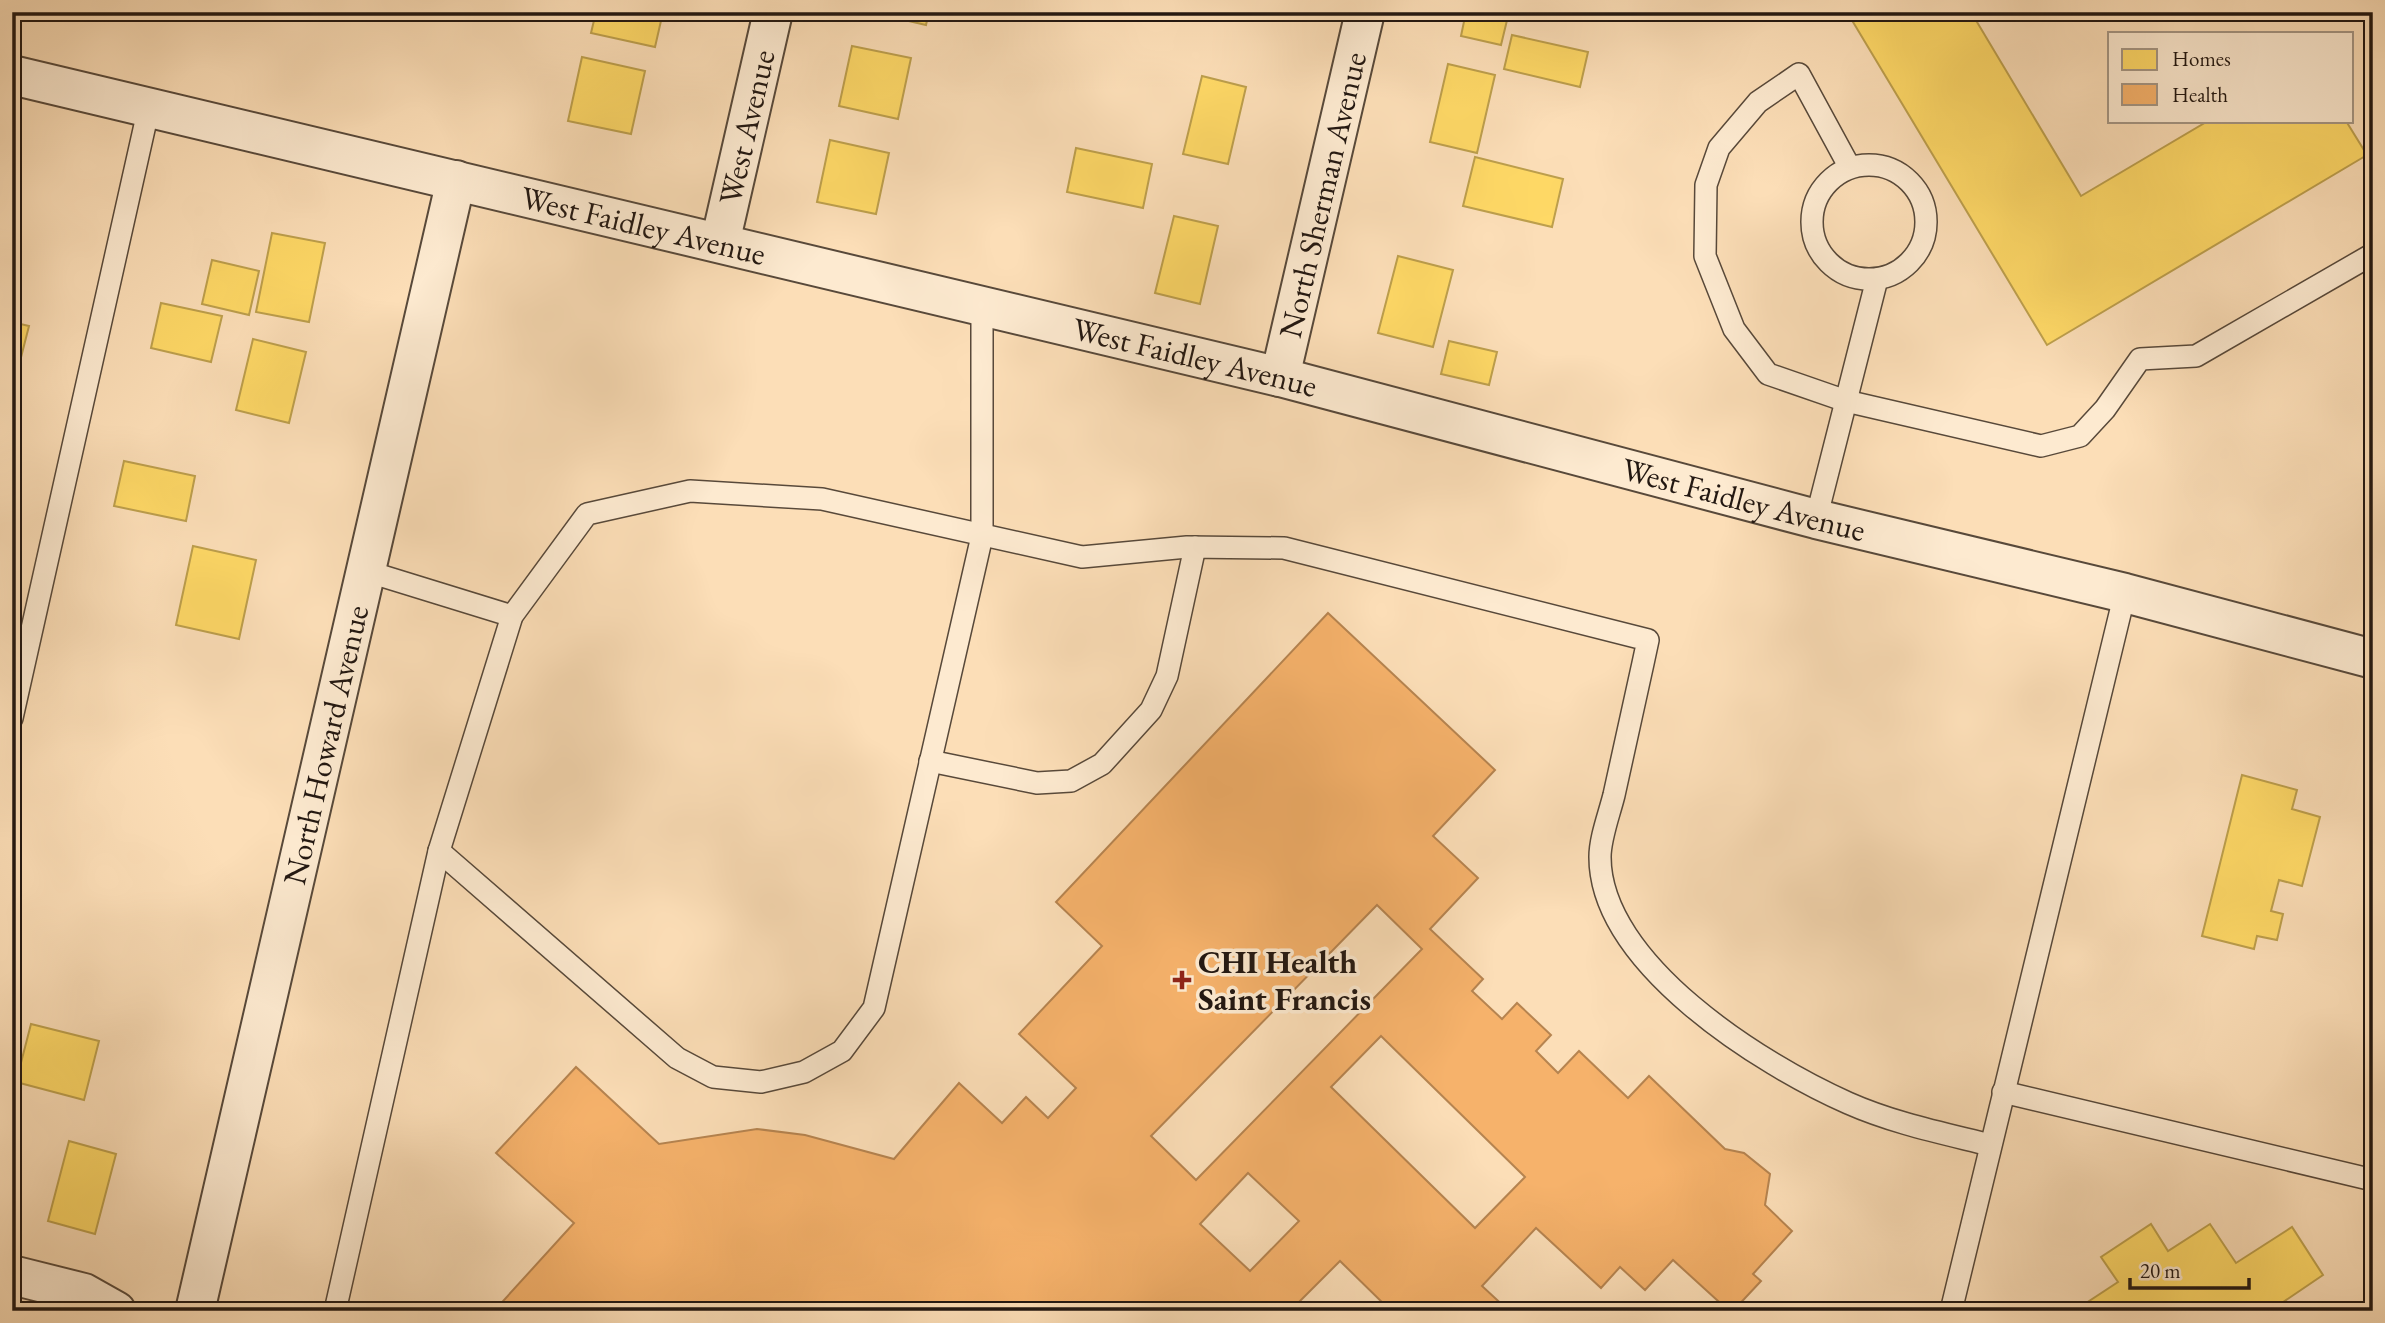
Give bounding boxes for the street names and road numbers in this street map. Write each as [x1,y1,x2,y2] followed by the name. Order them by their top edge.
[709,46,785,208] street label: West Avenue
[1269,48,1376,342] street label: North Sherman Avenue
[517,176,770,275] street label: West Faidley Avenue
[1068,307,1322,407] street label: West Faidley Avenue
[1617,447,1870,551] street label: West Faidley Avenue
[273,601,378,889] street label: North Howard Avenue

